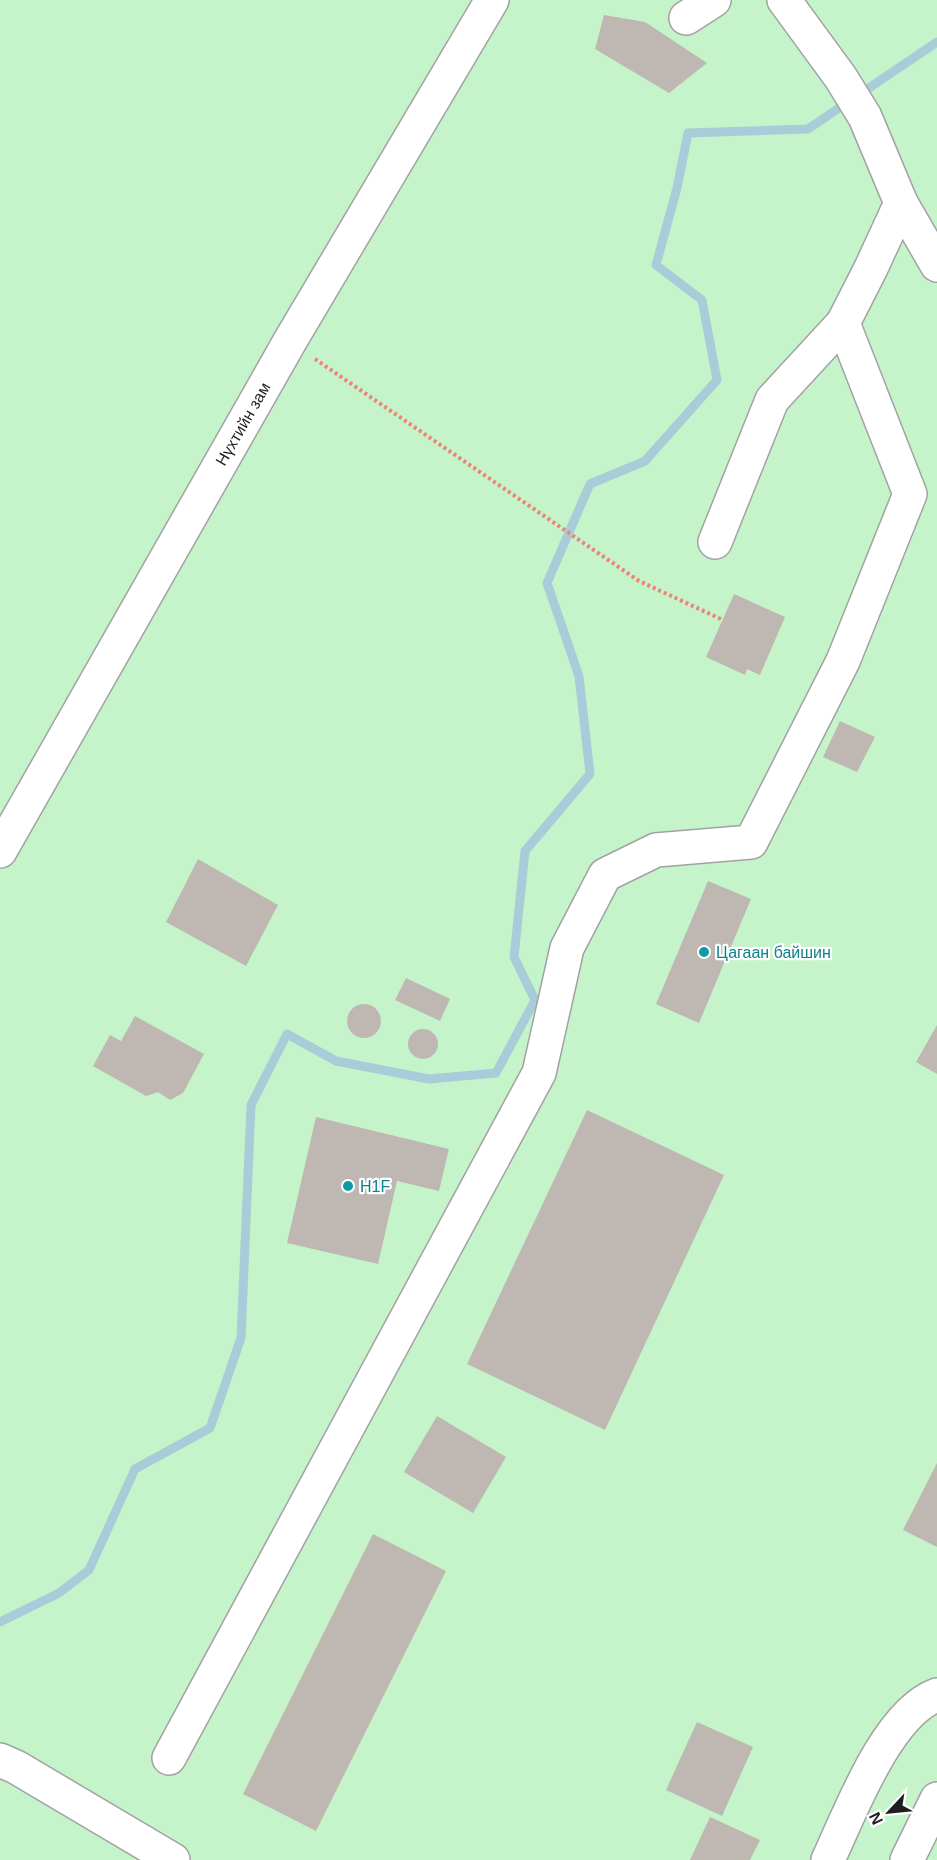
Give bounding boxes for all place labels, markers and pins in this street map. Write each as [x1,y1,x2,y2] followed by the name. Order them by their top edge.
[716,944,831,961] place label: Цагаан байшин
[697,945,711,959] marker: Цагаан байшин
[360,1178,390,1195] place label: H1F
[341,1179,355,1193] marker: H1F

